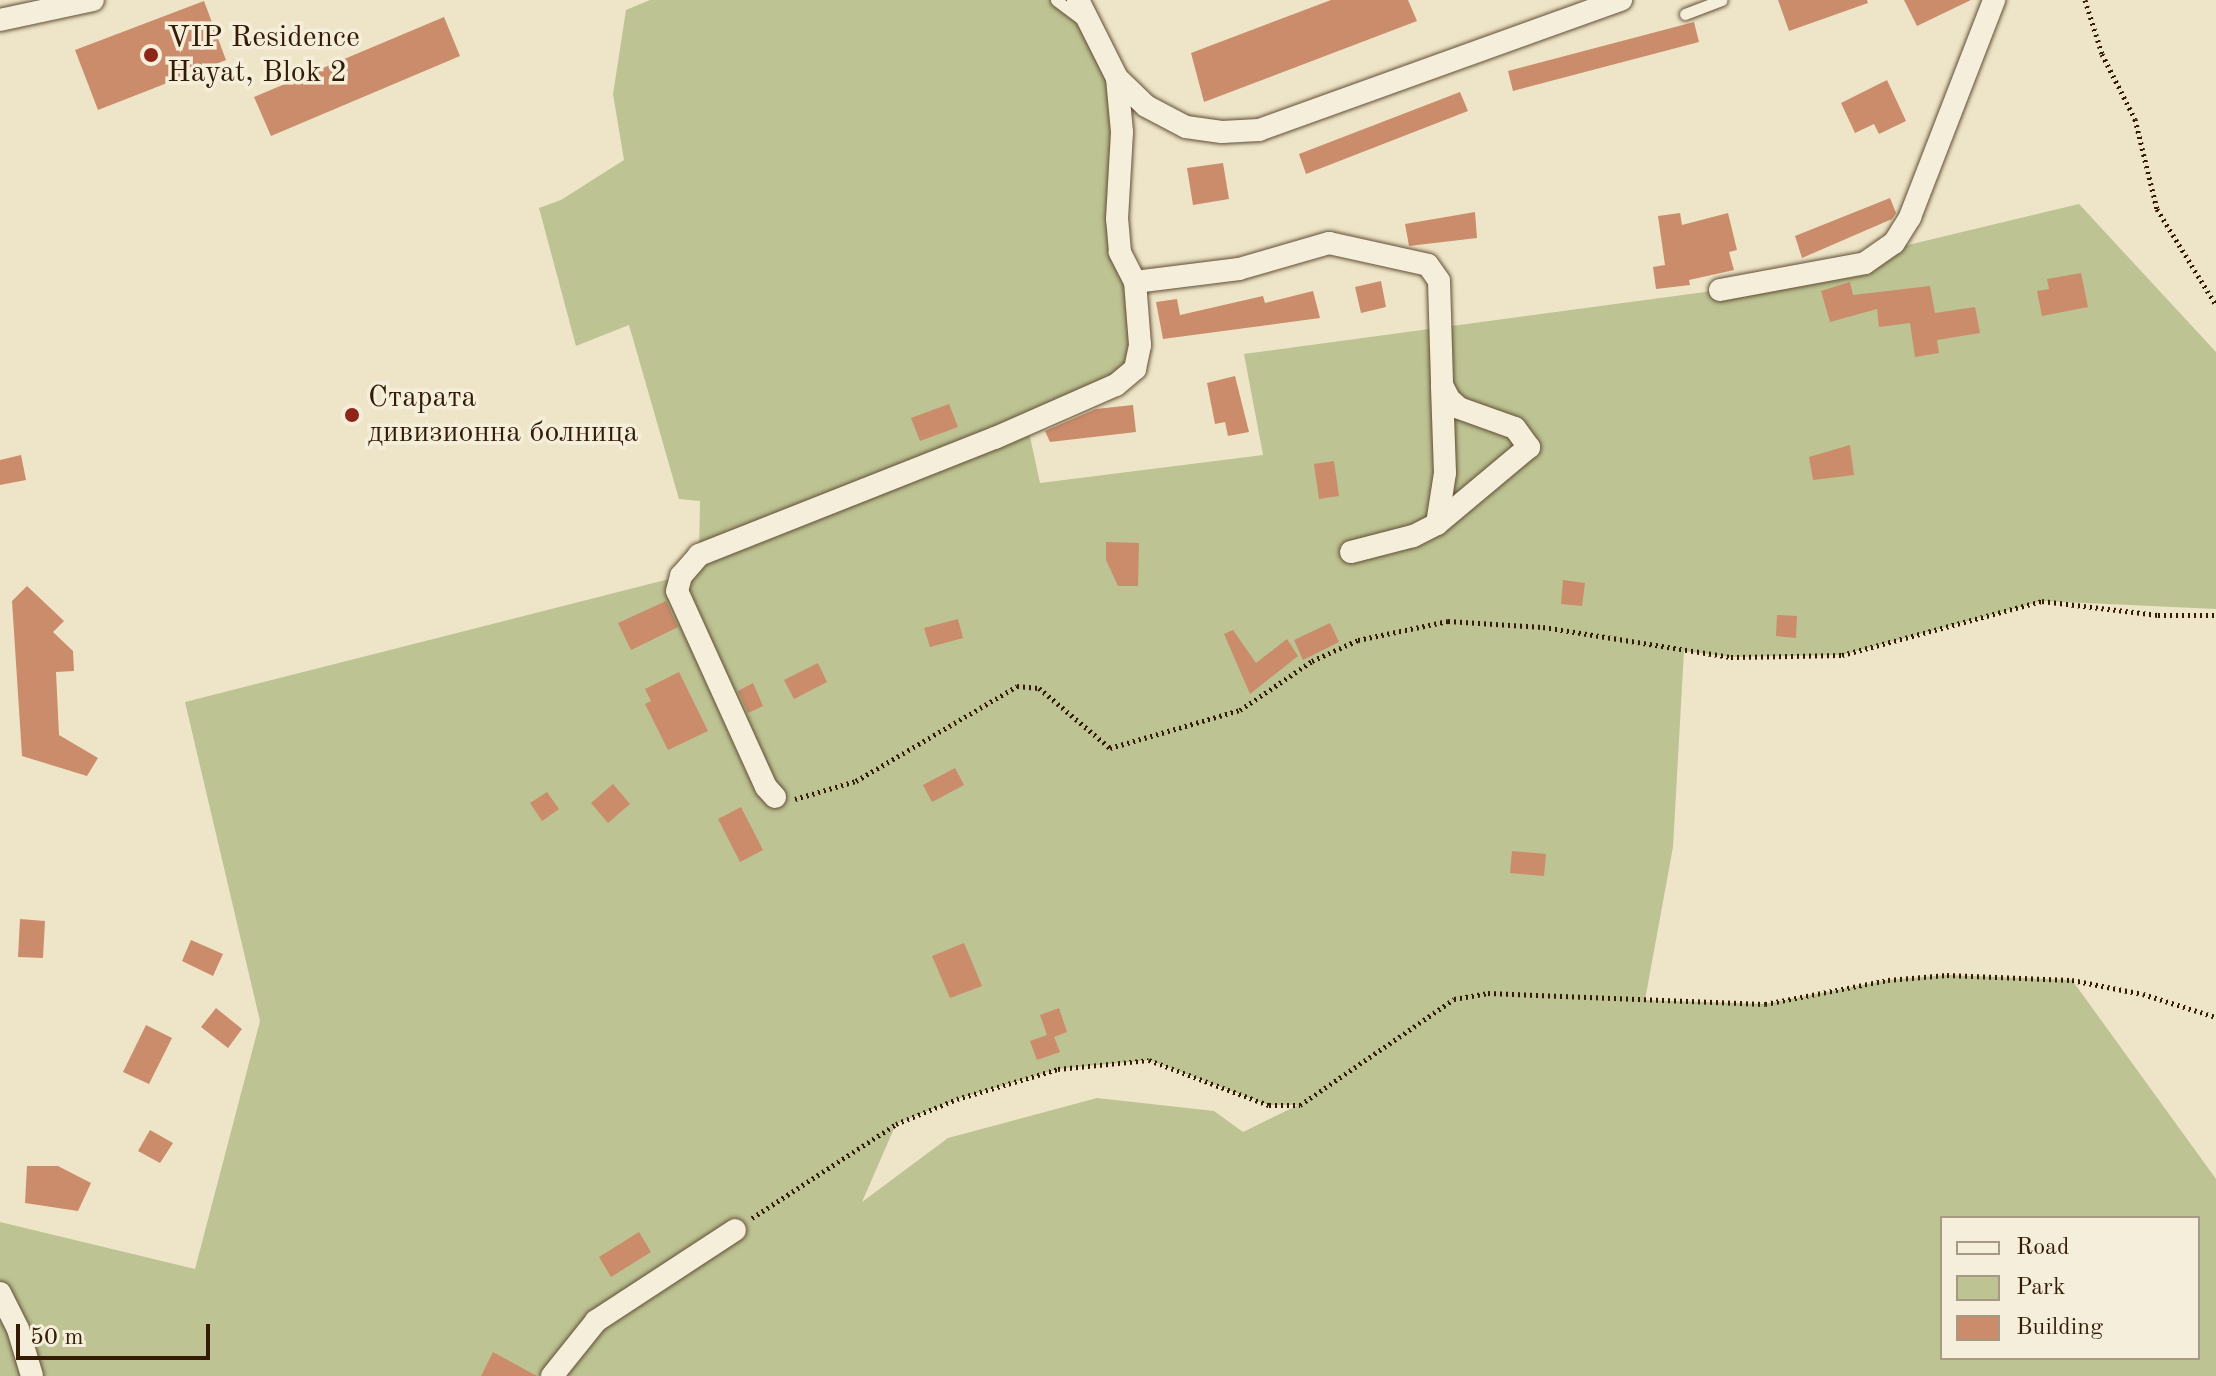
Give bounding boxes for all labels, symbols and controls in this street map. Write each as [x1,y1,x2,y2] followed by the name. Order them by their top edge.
[167,20,360,90] place label: VIP Residence Hayat, Blok 2
[142,46,160,64] marker: VIP Residence Hayat, Blok 2
[368,380,638,450] place label: Старата дивизионна болница
[343,406,361,424] marker: Старата дивизионна болница
[1940,1216,2200,1360] legend
[2016,1236,2069,1260] text: Road
[2016,1276,2065,1300] text: Park
[20,1308,214,1358] scale bar
[2016,1316,2103,1340] text: Building
[30,1326,84,1350] text: 50 m

